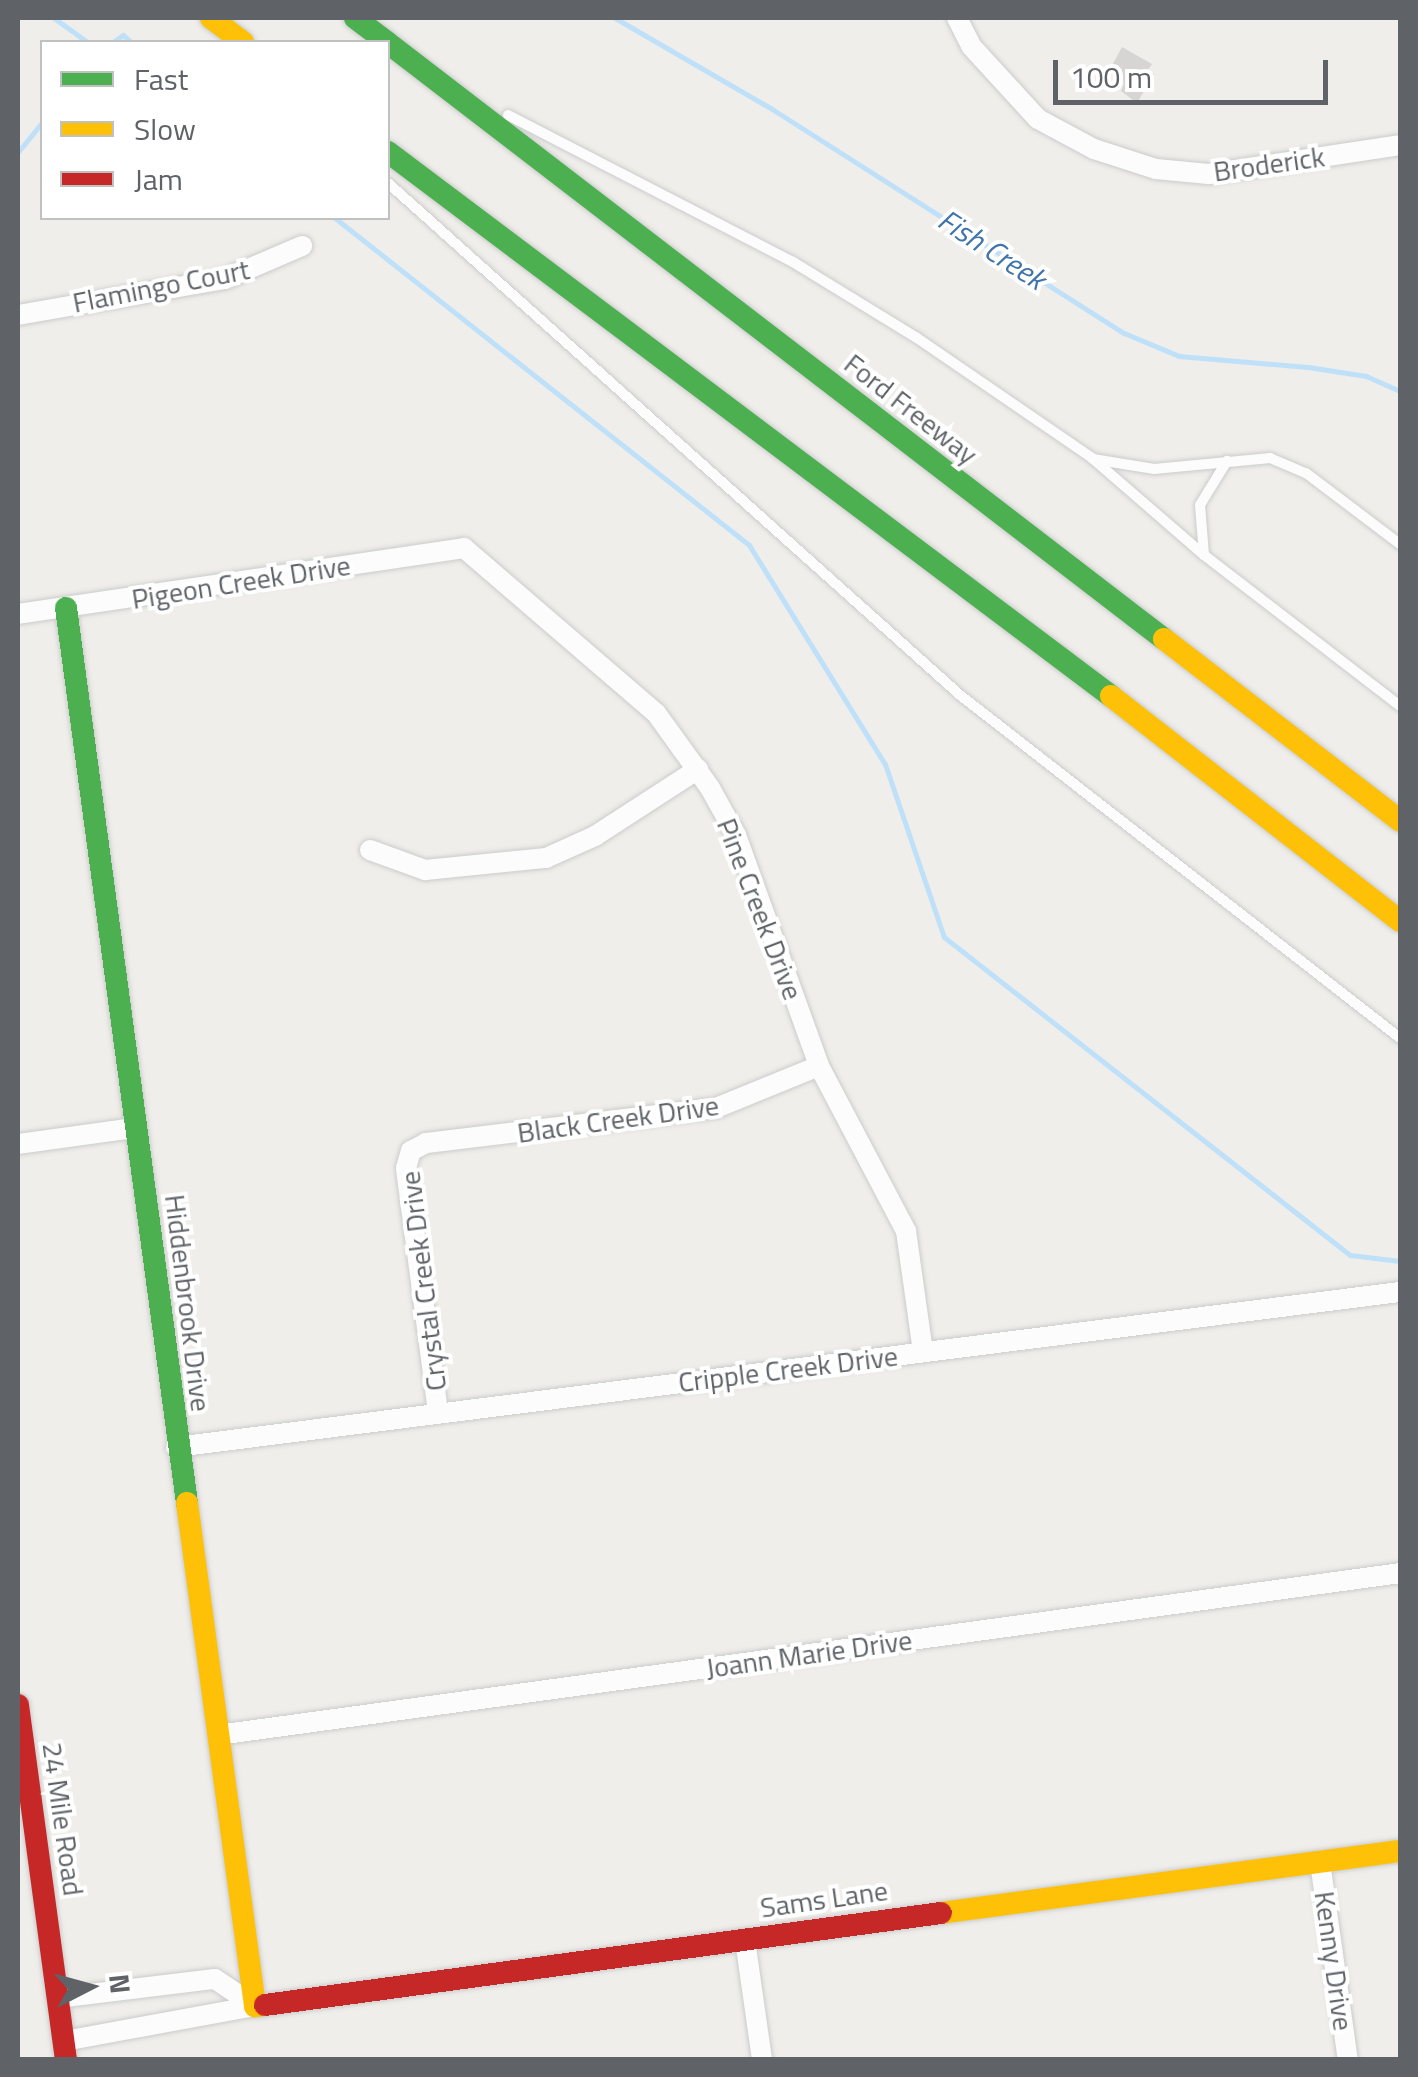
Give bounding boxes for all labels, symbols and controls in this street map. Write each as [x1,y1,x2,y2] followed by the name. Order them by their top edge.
[40,40,390,220] legend
[1058,40,1333,102] scale bar
[1070,54,1152,100] text: 100 m
[134,56,188,102] text: Fast
[134,106,196,152] text: Slow
[1211,140,1327,188] street label: Broderick
[134,156,183,202] text: Jam
[932,201,1052,297] water label: Fish Creek
[70,252,252,320] street label: Flamingo Court
[838,347,984,471] street label: Ford Freeway
[129,548,353,616] street label: Pigeon Creek Drive
[710,814,810,1004] street label: Pine Creek Drive
[515,1088,721,1150] street label: Black Creek Drive
[393,1169,453,1393] street label: Crystal Creek Drive
[158,1193,218,1413] street label: Hiddenbrook Drive
[676,1339,900,1399] street label: Cripple Creek Drive
[704,1623,914,1685] street label: Joann Marie Drive
[36,1740,90,1898] street label: 24 Mile Road
[758,1873,890,1925] street label: Sams Lane
[1308,1889,1360,2033] street label: Kenny Drive
[40,1937,140,2037] north arrow
[98,1972,143,1996] text: N

